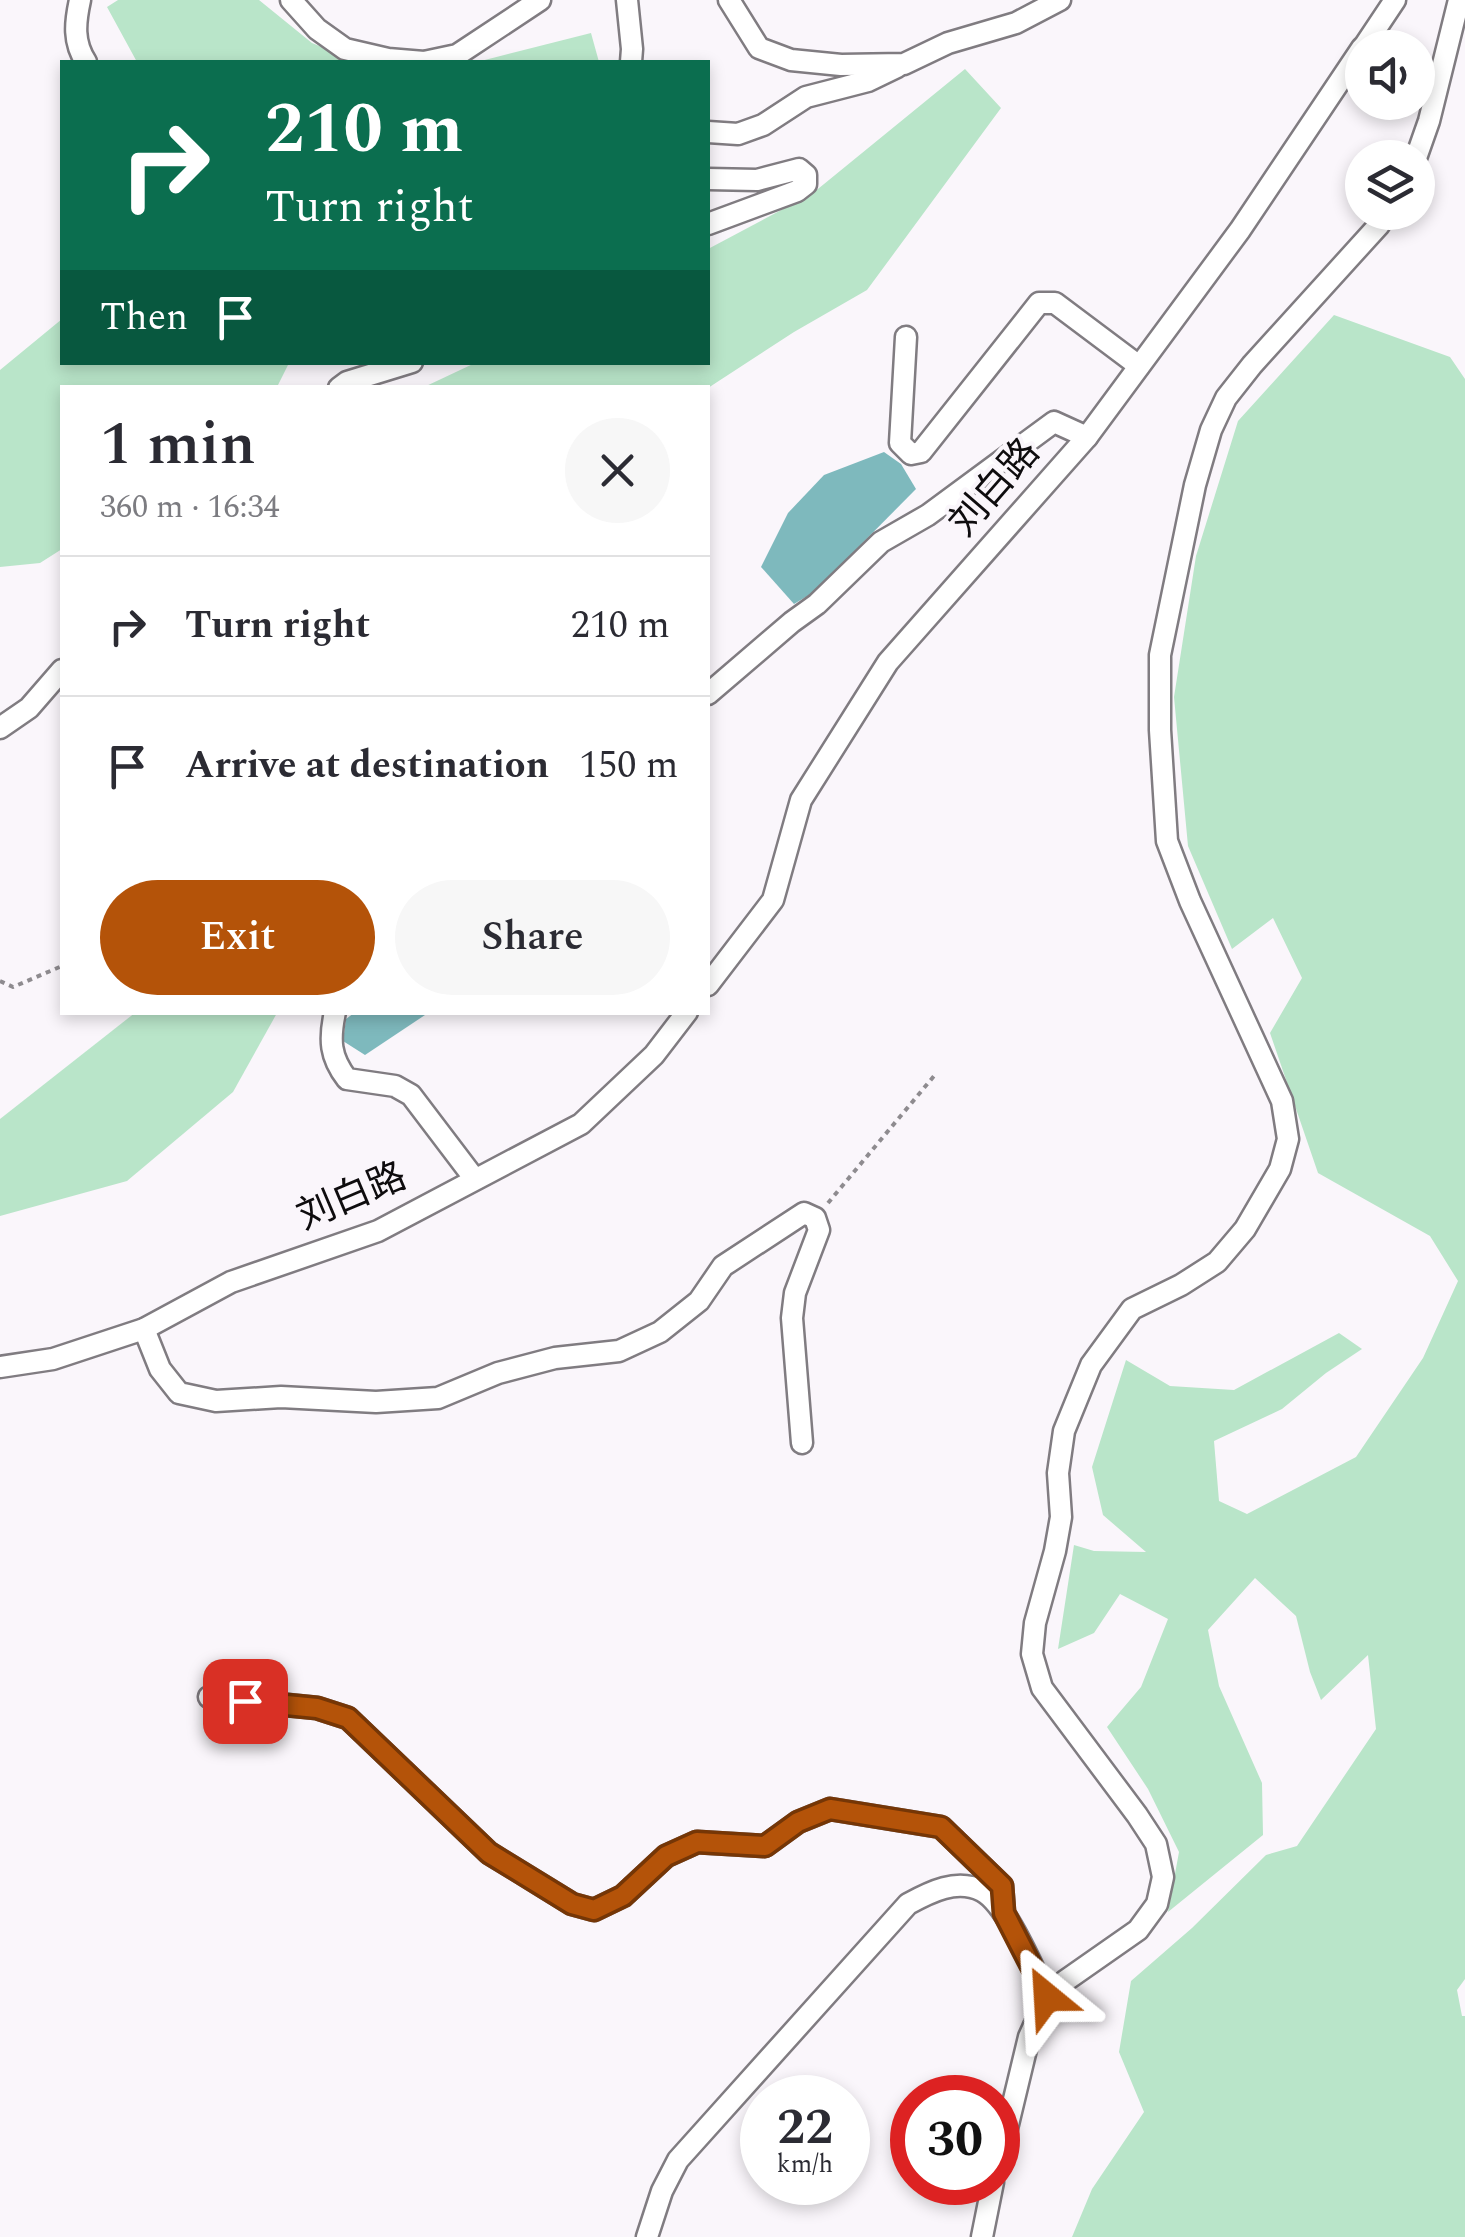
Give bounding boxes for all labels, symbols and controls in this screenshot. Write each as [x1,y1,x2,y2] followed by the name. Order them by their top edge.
[1345,30,1435,230] map controls
[1345,30,1435,120] button: sound
[265,77,463,183] text: 210 m
[100,100,230,230] icon: right
[1345,140,1435,230] button: layers
[265,173,474,242] text: Turn right
[100,289,188,347] text: Then
[208,290,263,345] icon: arrive
[100,399,256,491] text: 1 min
[565,418,670,523] button: close
[936,426,1054,550] street label: 刘白路
[100,483,280,532] text: 360 m · 16:34
[185,597,370,655] text: Turn right
[571,597,670,655] text: 210 m
[100,599,155,654] icon: right
[185,737,549,795] text: Arrive at destination
[579,737,678,795] text: 150 m
[100,739,155,794] icon: arrive
[100,880,375,995] button: Exit
[395,880,670,995] button: Share
[288,1148,416,1246] street label: 刘白路
[203,1659,288,1744] pin
[218,1674,273,1729] icon: arrive
[995,1945,1099,2049] position arrow
[890,2075,1020,2205] speed limit sign: 30
[777,2090,833,2166] text: 22
[777,2146,833,2184] text: km/h

